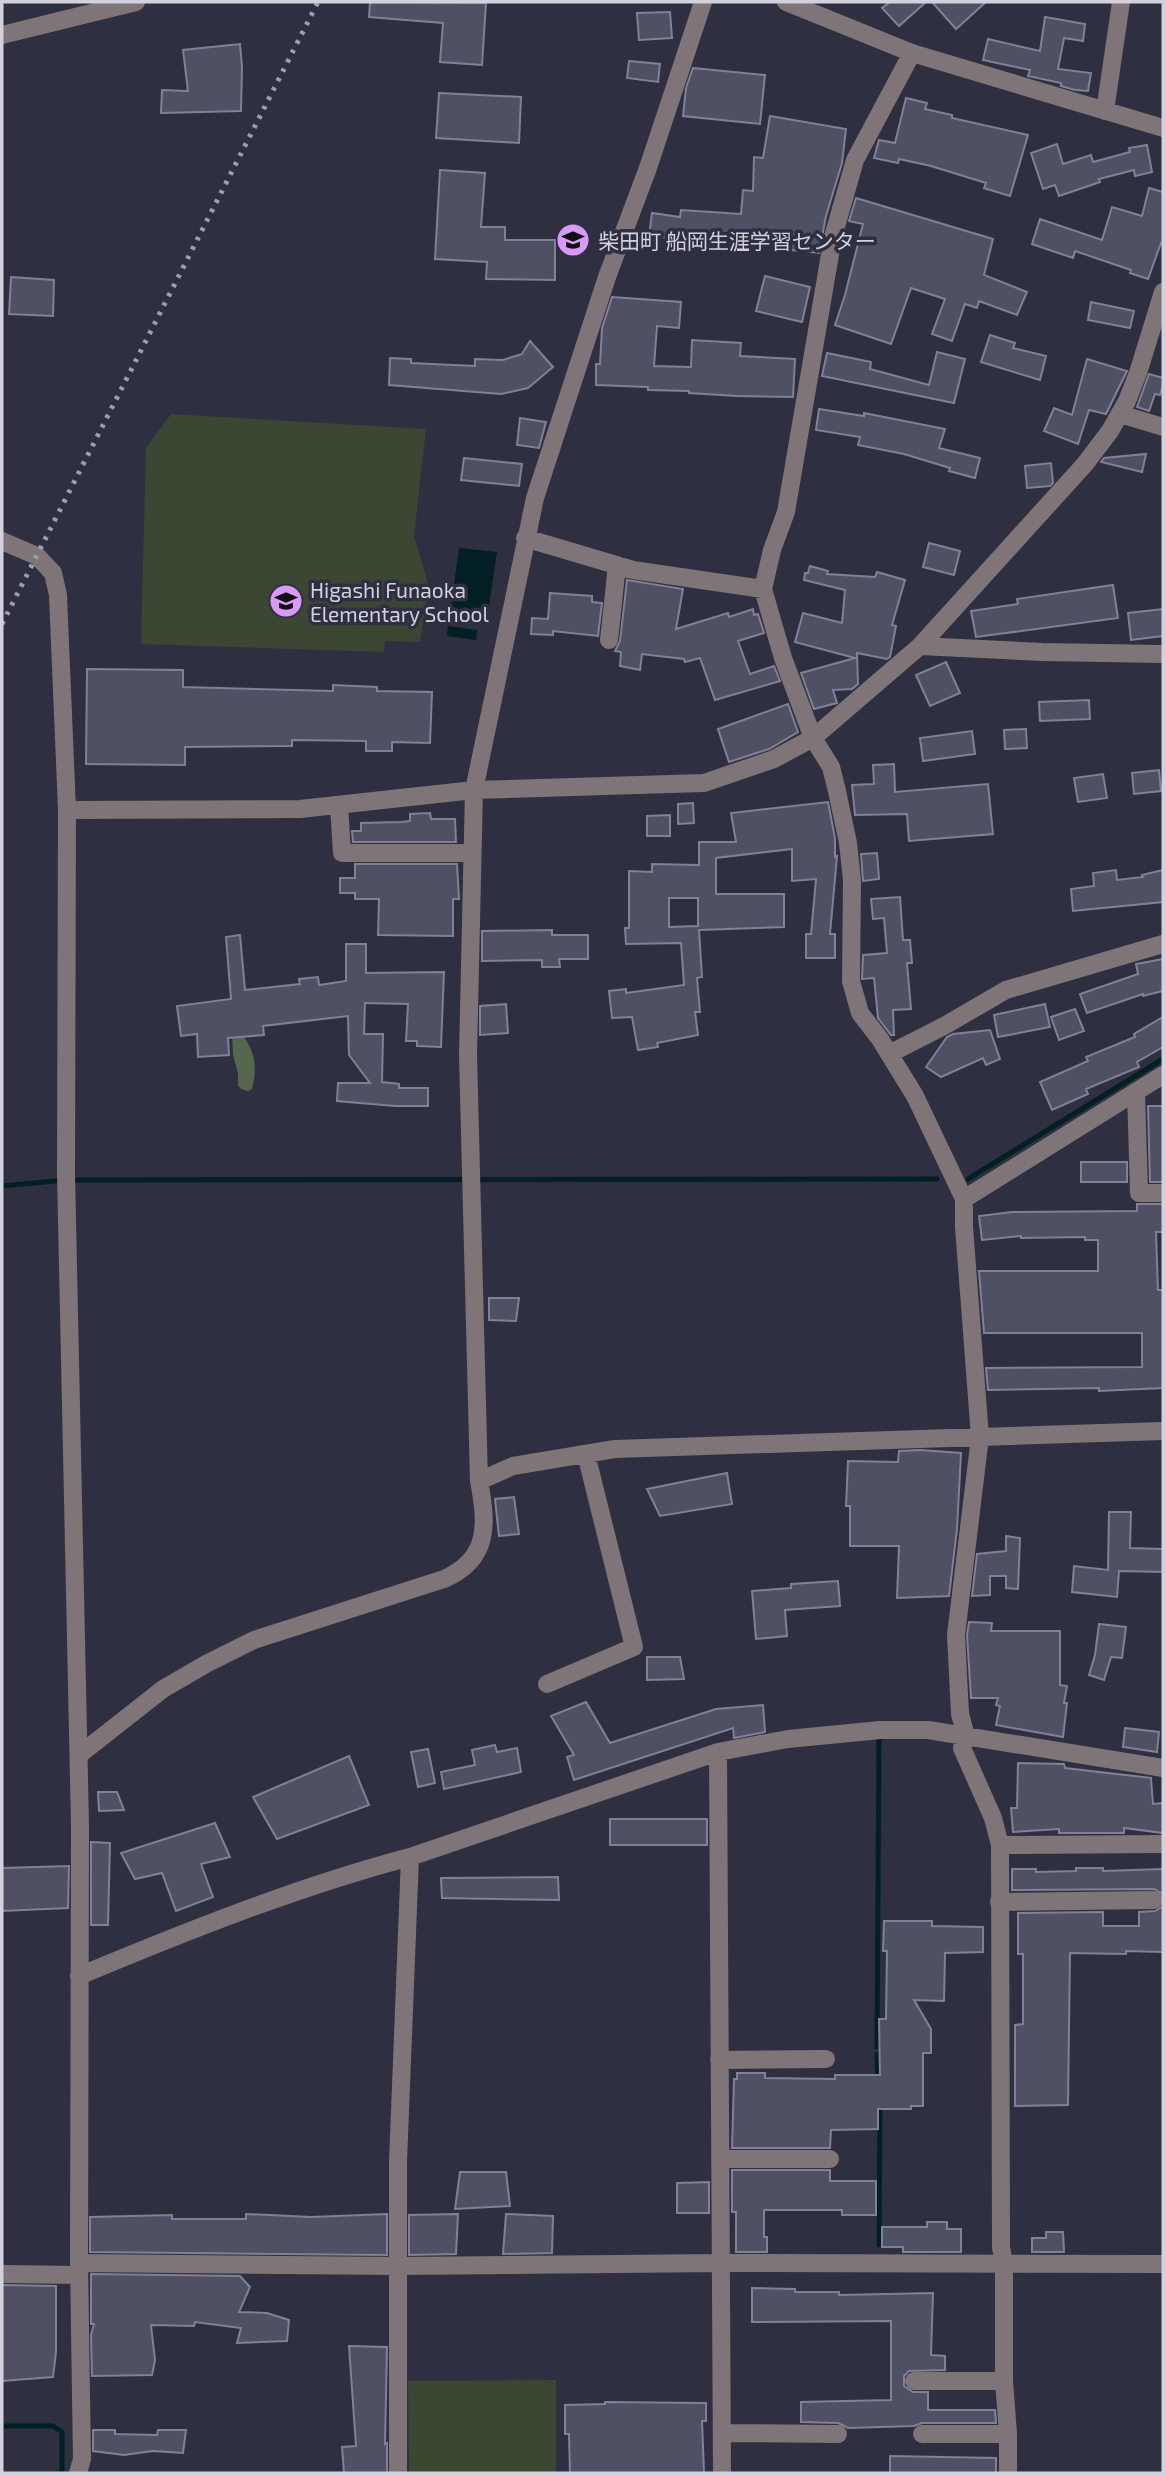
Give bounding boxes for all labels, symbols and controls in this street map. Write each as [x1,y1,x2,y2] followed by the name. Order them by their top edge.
[554,221,592,259] school or university icon: 柴田町 船岡生涯学習センター
[598,228,876,253] place label: 柴田町 船岡生涯学習センター
[310,577,490,626] place label: Higashi Funaoka Elementary School
[267,582,305,620] school or university icon: Higashi Funaoka Elementary School

